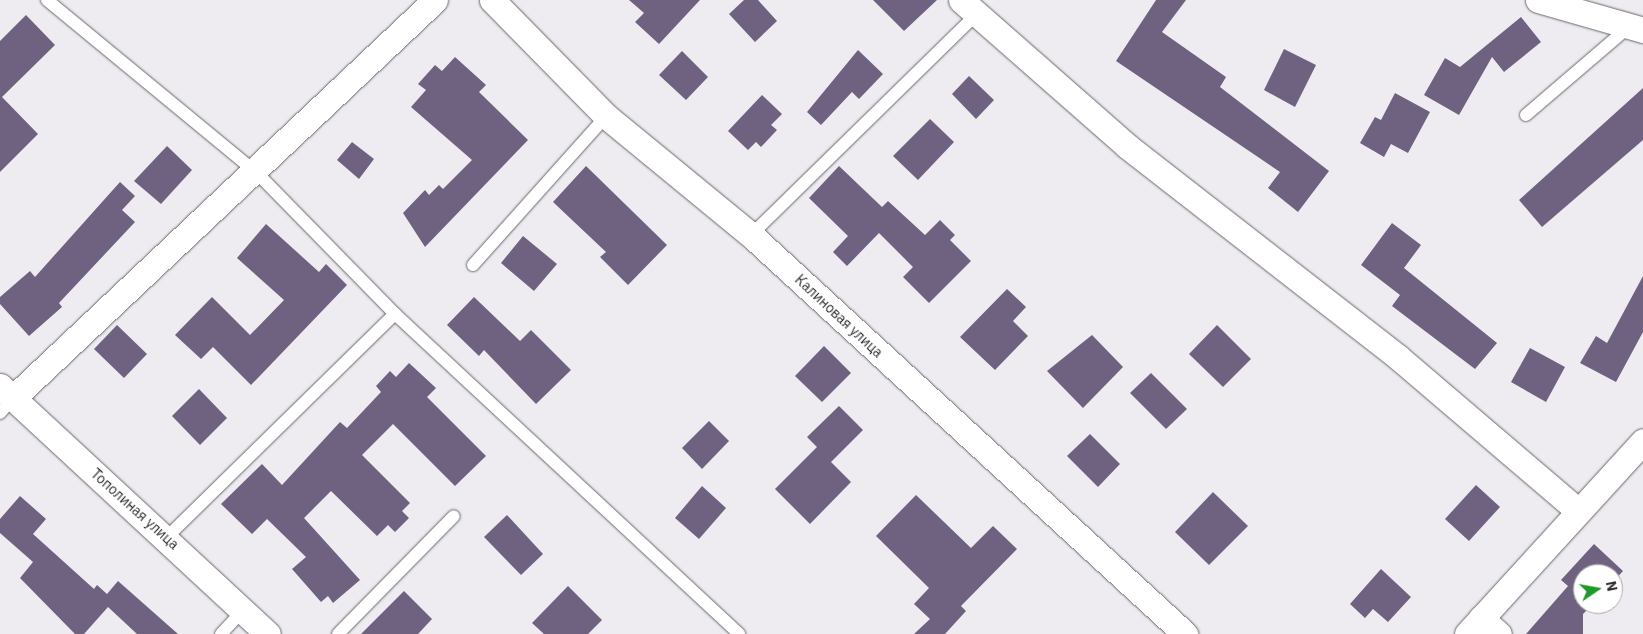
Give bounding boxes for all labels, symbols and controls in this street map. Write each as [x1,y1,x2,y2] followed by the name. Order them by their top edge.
[792,271,886,361] street label: Калиновая улица
[88,465,182,553] street label: Тополиная улица
[1573,564,1623,614] north arrow
[1602,579,1622,593] text: N

